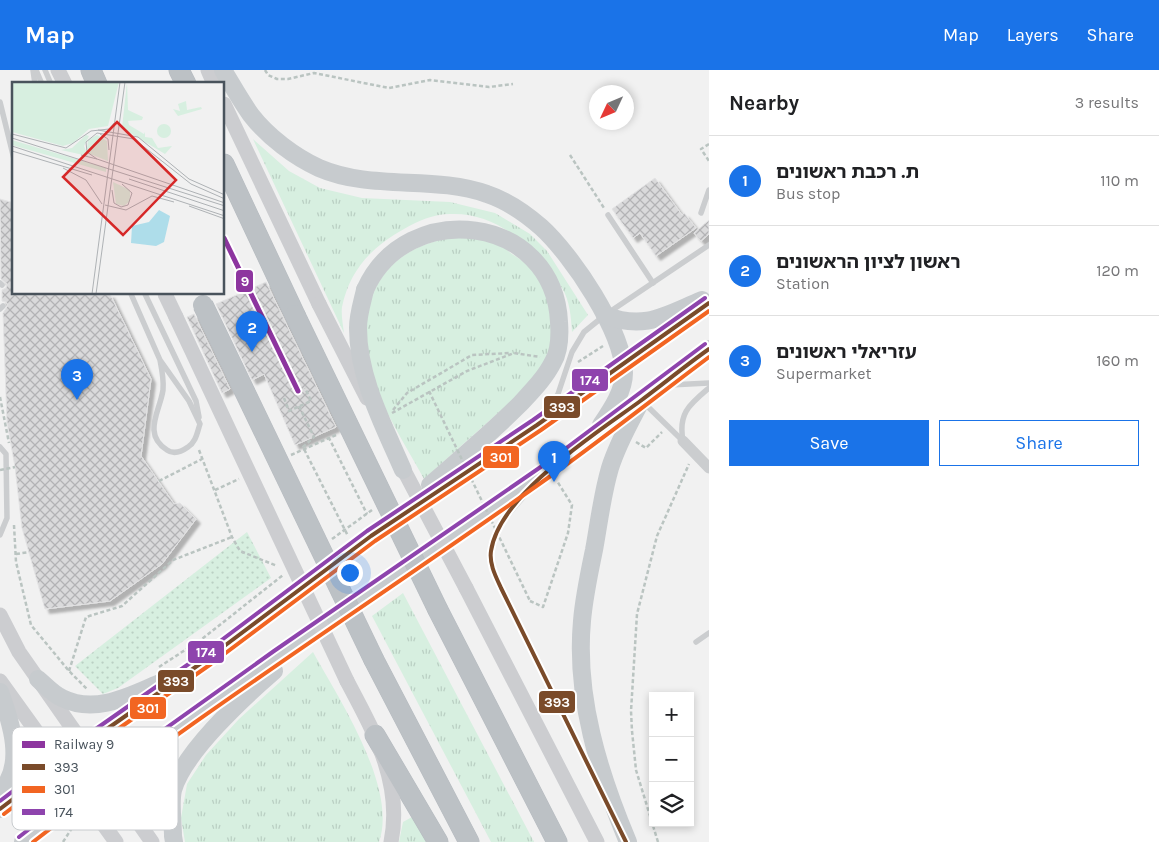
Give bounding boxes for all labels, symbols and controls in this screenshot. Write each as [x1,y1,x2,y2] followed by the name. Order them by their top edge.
[25,21,75,49] text: Map
[943,24,979,46] text: Map
[1007,24,1059,46] text: Layers
[1087,24,1134,46] text: Share
[12,82,225,295] inset map
[589,85,634,130] north arrow
[729,91,799,115] text: Nearby
[1075,93,1139,112] text: 3 results
[776,161,919,183] text: ת. רכבת ראשונים
[742,171,748,190] text: 1
[1100,171,1139,190] text: 110 m
[776,184,840,203] text: Bus stop
[776,251,960,273] text: ראשון לציון הראשונים
[740,261,750,280] text: 2
[1096,261,1139,280] text: 120 m
[235,269,254,293] line badge: 9
[241,273,249,290] text: 9
[776,274,830,293] text: Station
[236,311,268,352] pin: 2
[776,341,917,363] text: עזריאלי ראשונים
[740,351,750,370] text: 3
[1096,351,1139,370] text: 160 m
[61,359,93,400] pin: 3
[776,364,872,383] text: Supermarket
[571,368,609,392] line badge: 174
[580,372,601,389] text: 174
[543,395,581,419] line badge: 393
[549,399,575,416] text: 393
[729,420,929,466] button: Save
[939,420,1139,466] button: Share
[538,441,570,482] pin: 1
[482,445,520,469] line badge: 301
[490,449,512,466] text: 301
[337,560,363,586] your location
[187,640,225,664] line badge: 174
[196,644,217,661] text: 174
[157,669,195,693] line badge: 393
[163,673,189,690] text: 393
[538,690,576,714] line badge: 393
[649,692,694,827] map controls
[649,692,694,737] button: +
[544,694,570,711] text: 393
[129,696,167,720] line badge: 301
[137,700,159,717] text: 301
[12,727,178,830] legend
[54,736,114,753] text: Railway 9
[649,737,694,782] button: −
[54,759,79,776] text: 393
[54,781,75,798] text: 301
[649,782,694,827] button: layers
[54,804,73,821] text: 174

